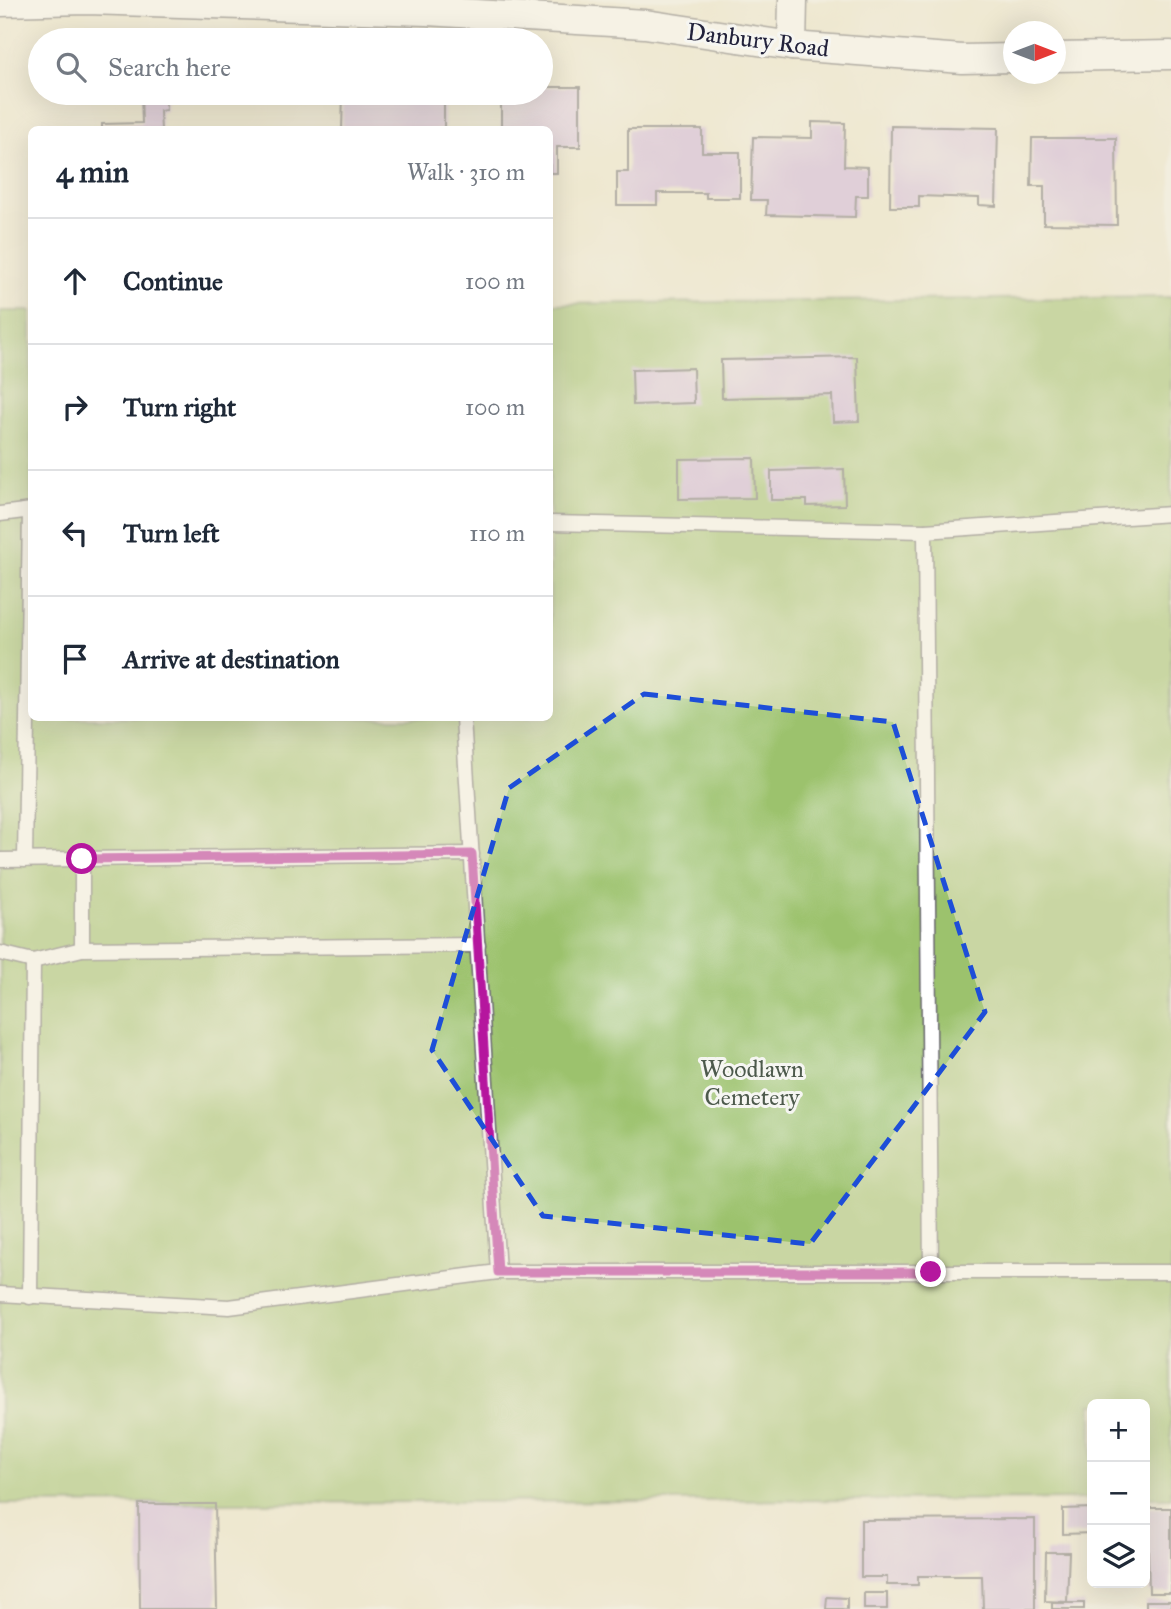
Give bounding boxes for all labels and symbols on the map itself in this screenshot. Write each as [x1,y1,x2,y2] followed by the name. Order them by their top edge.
[685,16,831,64] street label: Danbury Road
[1003,21,1066,84] north arrow
[66,843,97,874] route start
[700,1054,804,1112] park label: Woodlawn Cemetery
[915,1256,946,1287] route end

